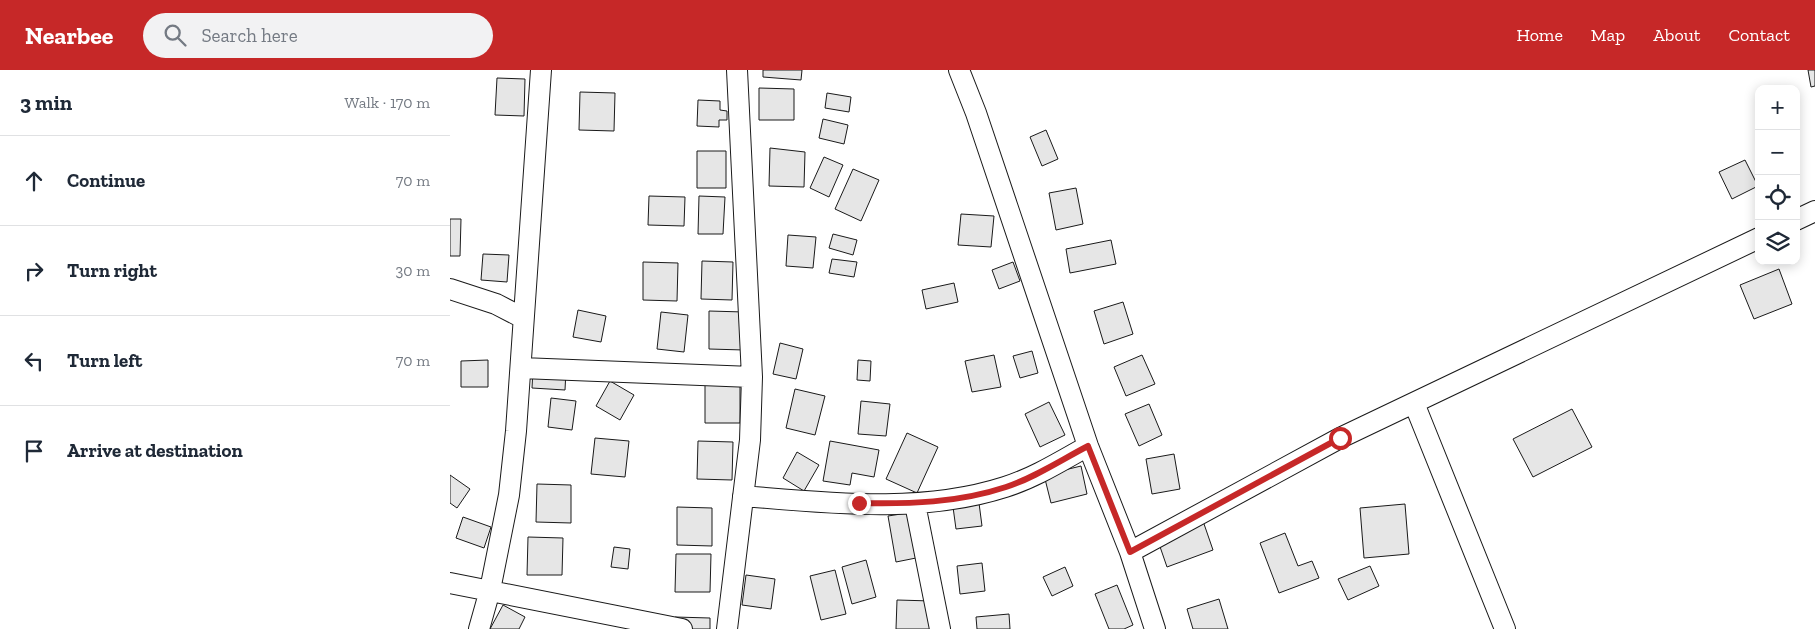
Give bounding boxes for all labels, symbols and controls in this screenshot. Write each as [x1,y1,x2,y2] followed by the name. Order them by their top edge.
[143,13,493,58] search box
[25,21,113,50] text: Nearbee
[161,21,189,49] icon: search
[201,24,298,47] text: Search here
[1516,24,1563,46] text: Home
[1591,24,1625,46] text: Map
[1653,24,1700,46] text: About
[1728,24,1790,46] text: Contact
[1755,85,1800,265] map controls
[1755,85,1800,130] button: +
[20,90,72,115] text: 3 min
[345,93,430,112] text: Walk · 170 m
[1755,130,1800,175] button: −
[20,167,48,195] icon: ahead
[67,169,145,192] text: Continue
[396,171,430,190] text: 70 m
[1755,175,1800,220] button: locate
[1755,220,1800,265] button: layers
[20,257,48,285] icon: right
[67,259,157,282] text: Turn right
[396,261,430,280] text: 30 m
[20,347,48,375] icon: left
[67,349,142,372] text: Turn left
[396,351,430,370] text: 70 m
[1329,427,1352,450] route start
[20,437,48,465] icon: arrive
[67,439,243,462] text: Arrive at destination
[848,492,871,515] route end

